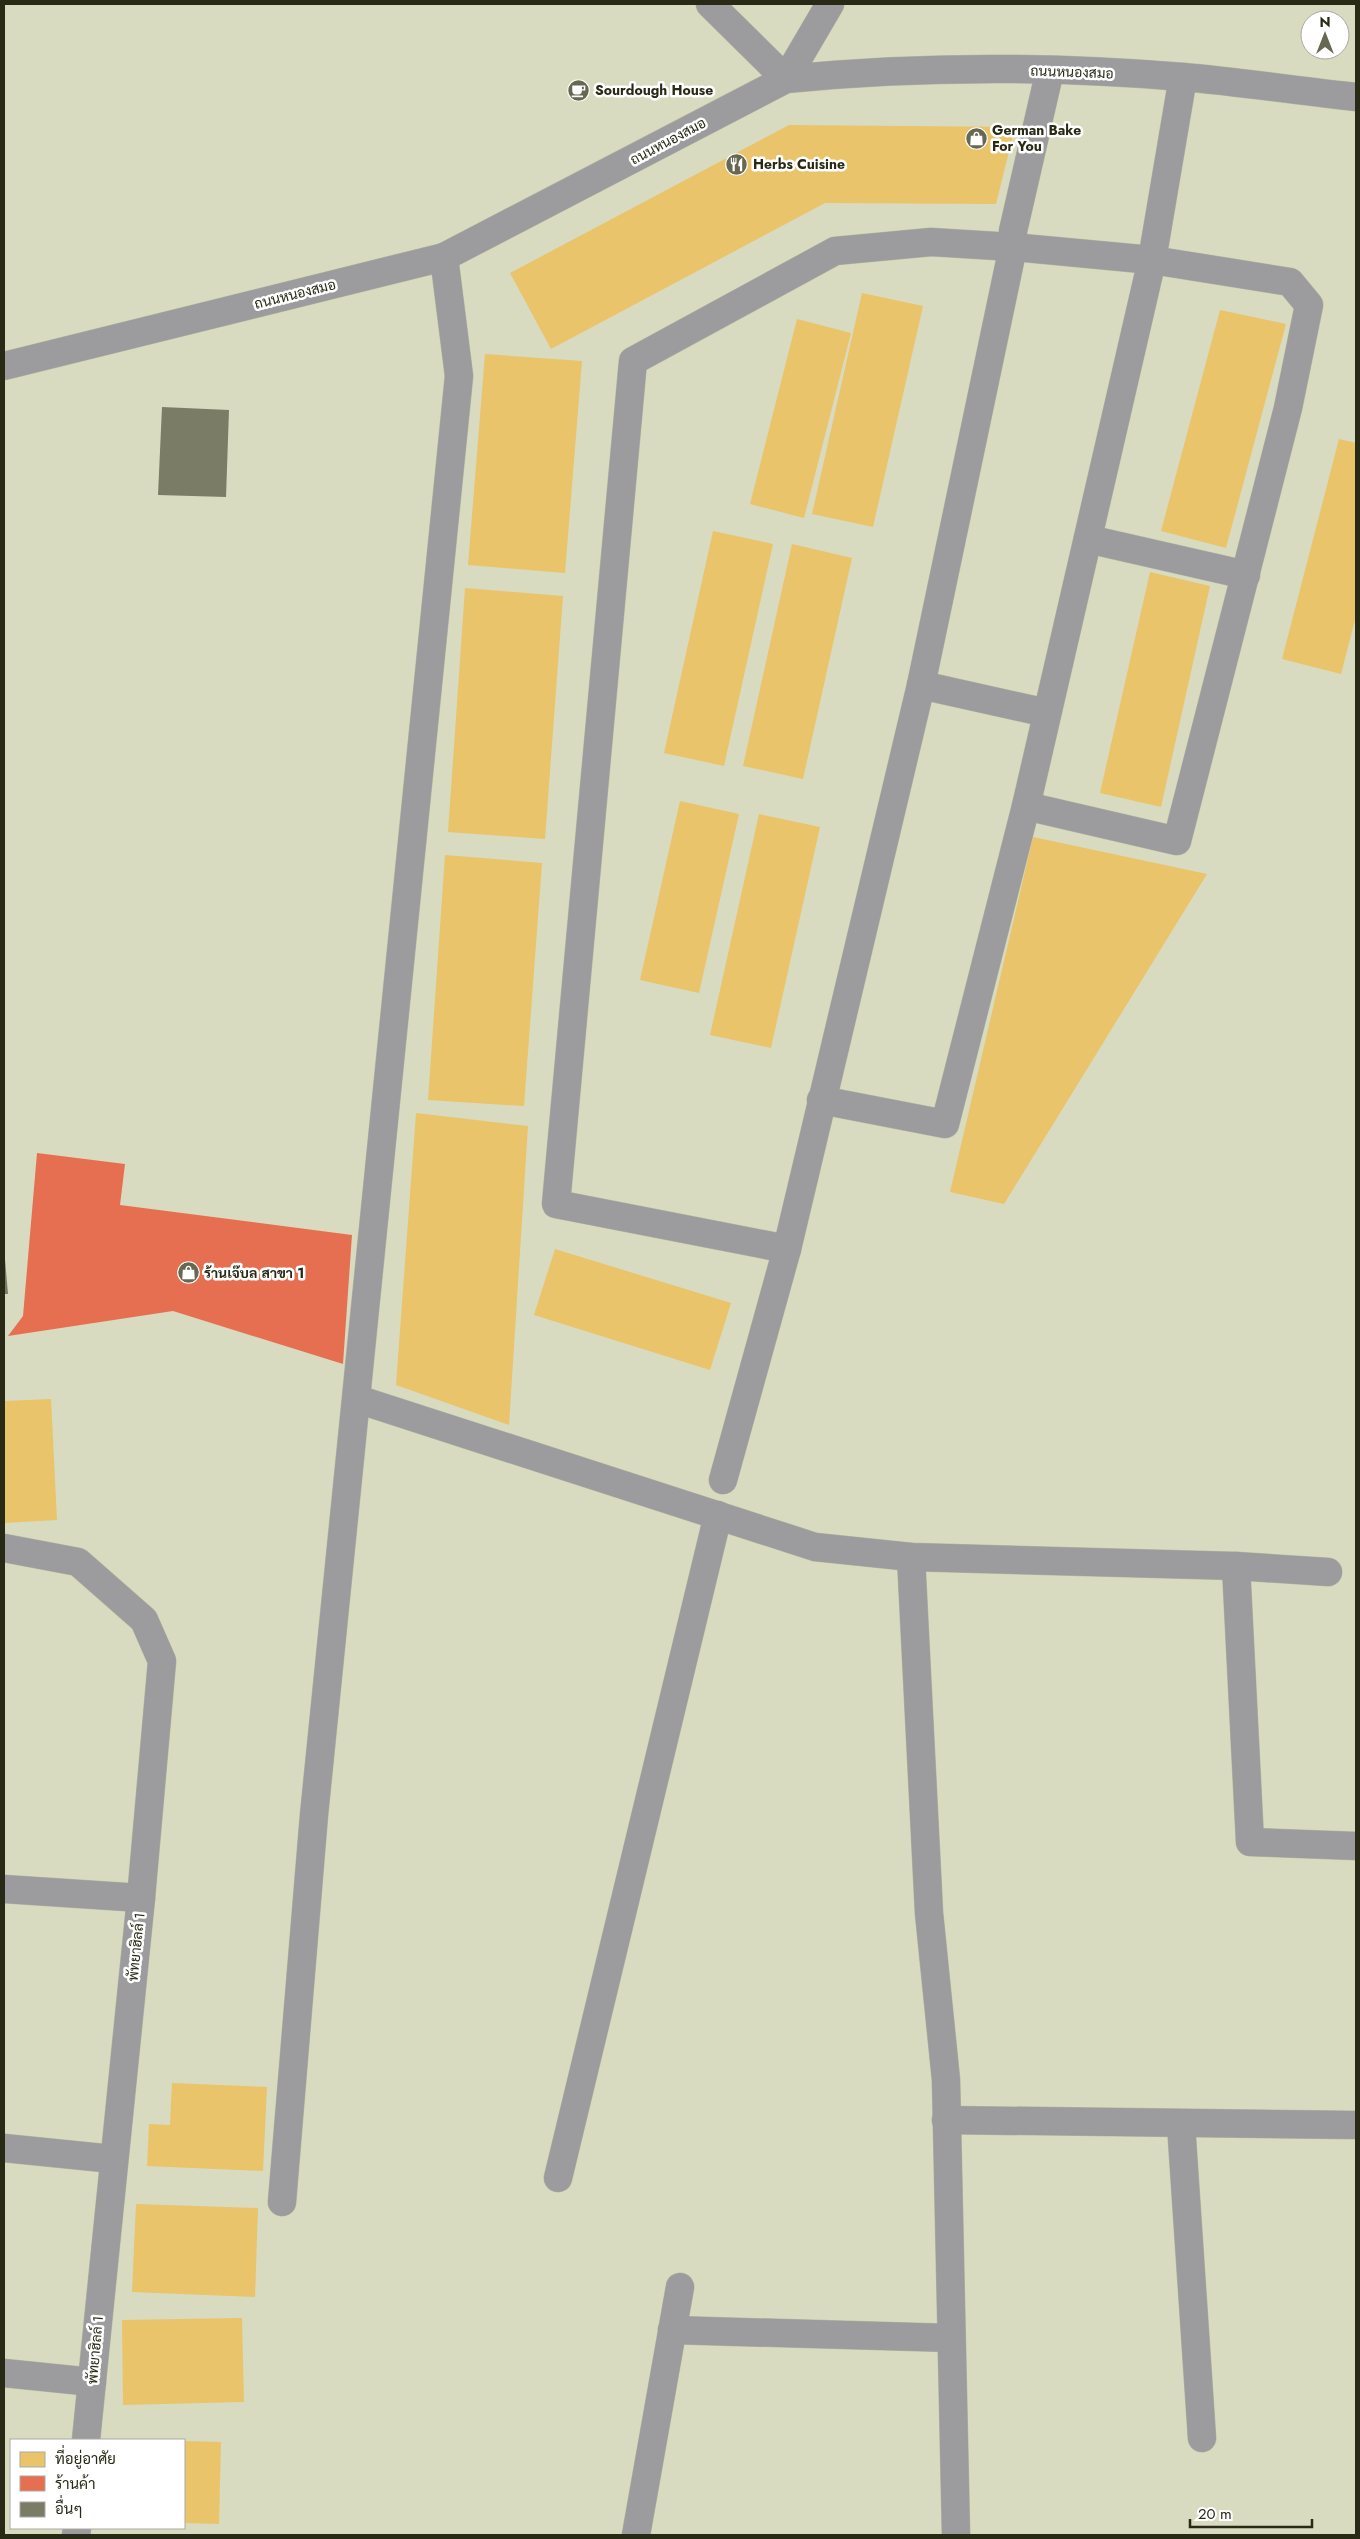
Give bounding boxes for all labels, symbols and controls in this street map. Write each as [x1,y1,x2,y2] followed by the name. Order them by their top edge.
[1300,10,1350,60] north arrow
[1319,12,1331,32] text: N
[1030,61,1114,83] street label: ถนนหนองสมอ
[567,78,591,102] cafe icon: Sourdough House
[595,80,713,100] place label: Sourdough House
[627,113,709,169] street label: ถนนหนองสมอ
[992,120,1081,156] place label: German Bake For You
[964,126,988,150] shop icon: German Bake For You
[725,152,749,176] restaurant icon: Herbs Cuisine
[753,154,845,174] place label: Herbs Cuisine
[252,274,338,314] street label: ถนนหนองสมอ
[176,1261,200,1285] shop icon: ร้านเจ๊บล สาขา 1
[204,1263,304,1283] place label: ร้านเจ๊บล สาขา 1
[122,1912,150,1982] street label: พัทยาฮิลล์ 1
[82,2315,108,2385] street label: พัทยาฮิลล์ 1
[10,2439,185,2529] legend
[55,2444,116,2470] text: ที่อยู่อาศัย
[55,2473,95,2495] text: ร้านค้า
[55,2494,83,2520] text: อื่นๆ
[1190,2496,1312,2528] scale bar
[1198,2503,1232,2525] text: 20 m

